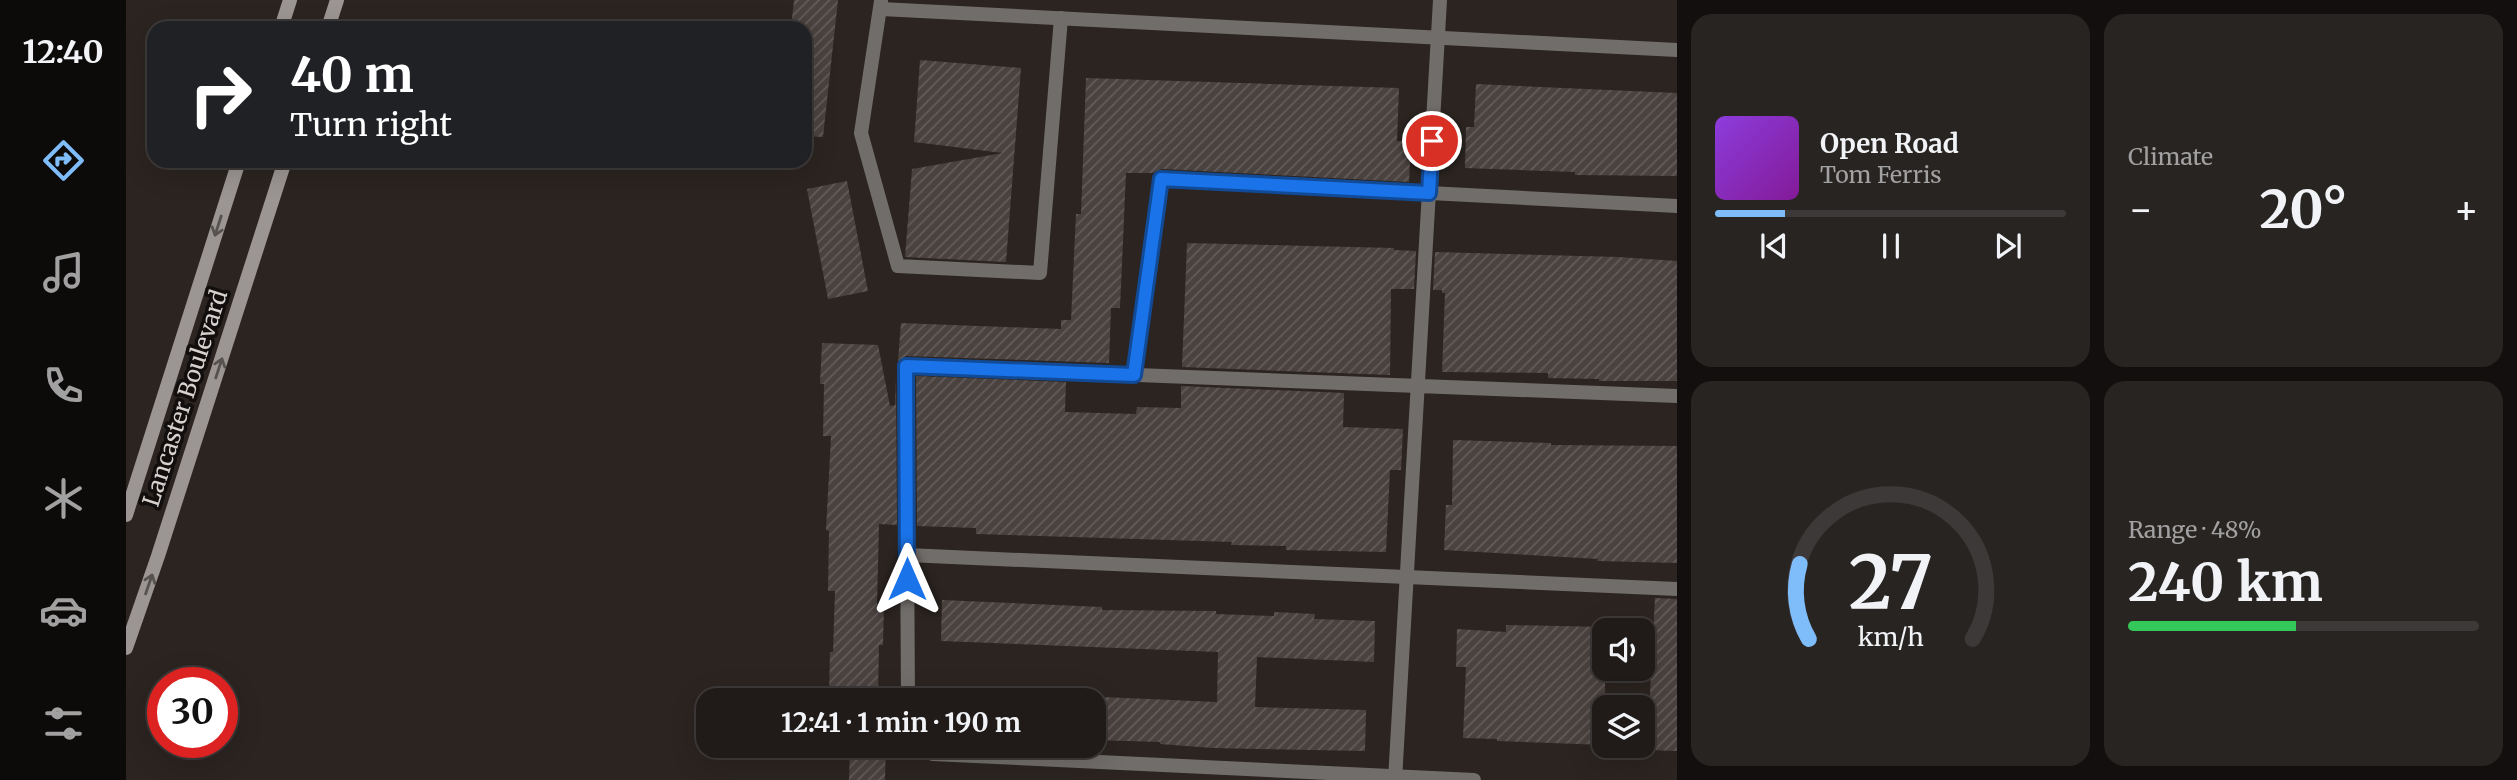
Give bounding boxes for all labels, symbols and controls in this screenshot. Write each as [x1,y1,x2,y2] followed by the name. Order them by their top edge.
[22,32,104,72] text: 12:40
[290,44,414,105] text: 40 m
[175,49,266,140] icon: right
[290,105,452,145] text: Turn right
[1402,111,1462,171] pin
[1413,122,1451,160] icon: arrive
[1820,127,1959,160] text: Open Road
[39,136,88,185] icon: directions
[2128,142,2213,171] text: Climate
[1820,160,1942,189] text: Tom Ferris
[2259,177,2348,242] text: 20°
[2128,186,2153,233] text: −
[2454,186,2479,233] text: +
[211,215,224,237] one-way arrow
[1755,227,1793,265] icon: previous
[1872,227,1910,265] icon: pause
[1989,227,2027,265] icon: next
[39,248,88,297] icon: music
[136,286,233,510] street label: Lancaster Boulevard
[214,357,226,379] one-way arrow
[39,361,88,410] icon: phone
[39,474,88,523] icon: climate
[2128,515,2262,544] text: Range · 48%
[1848,538,1933,630] text: 27
[870,542,944,616] position arrow
[2128,550,2323,615] text: 240 km
[143,573,156,595] one-way arrow
[39,586,88,635] icon: car
[1592,618,1655,758] map controls
[1592,618,1655,681] button: sound
[1857,621,1924,653] text: km/h
[147,667,238,758] speed limit sign: 30
[1592,695,1655,758] button: layers
[39,699,88,748] icon: filters
[781,706,1021,739] text: 12:41 · 1 min · 190 m

